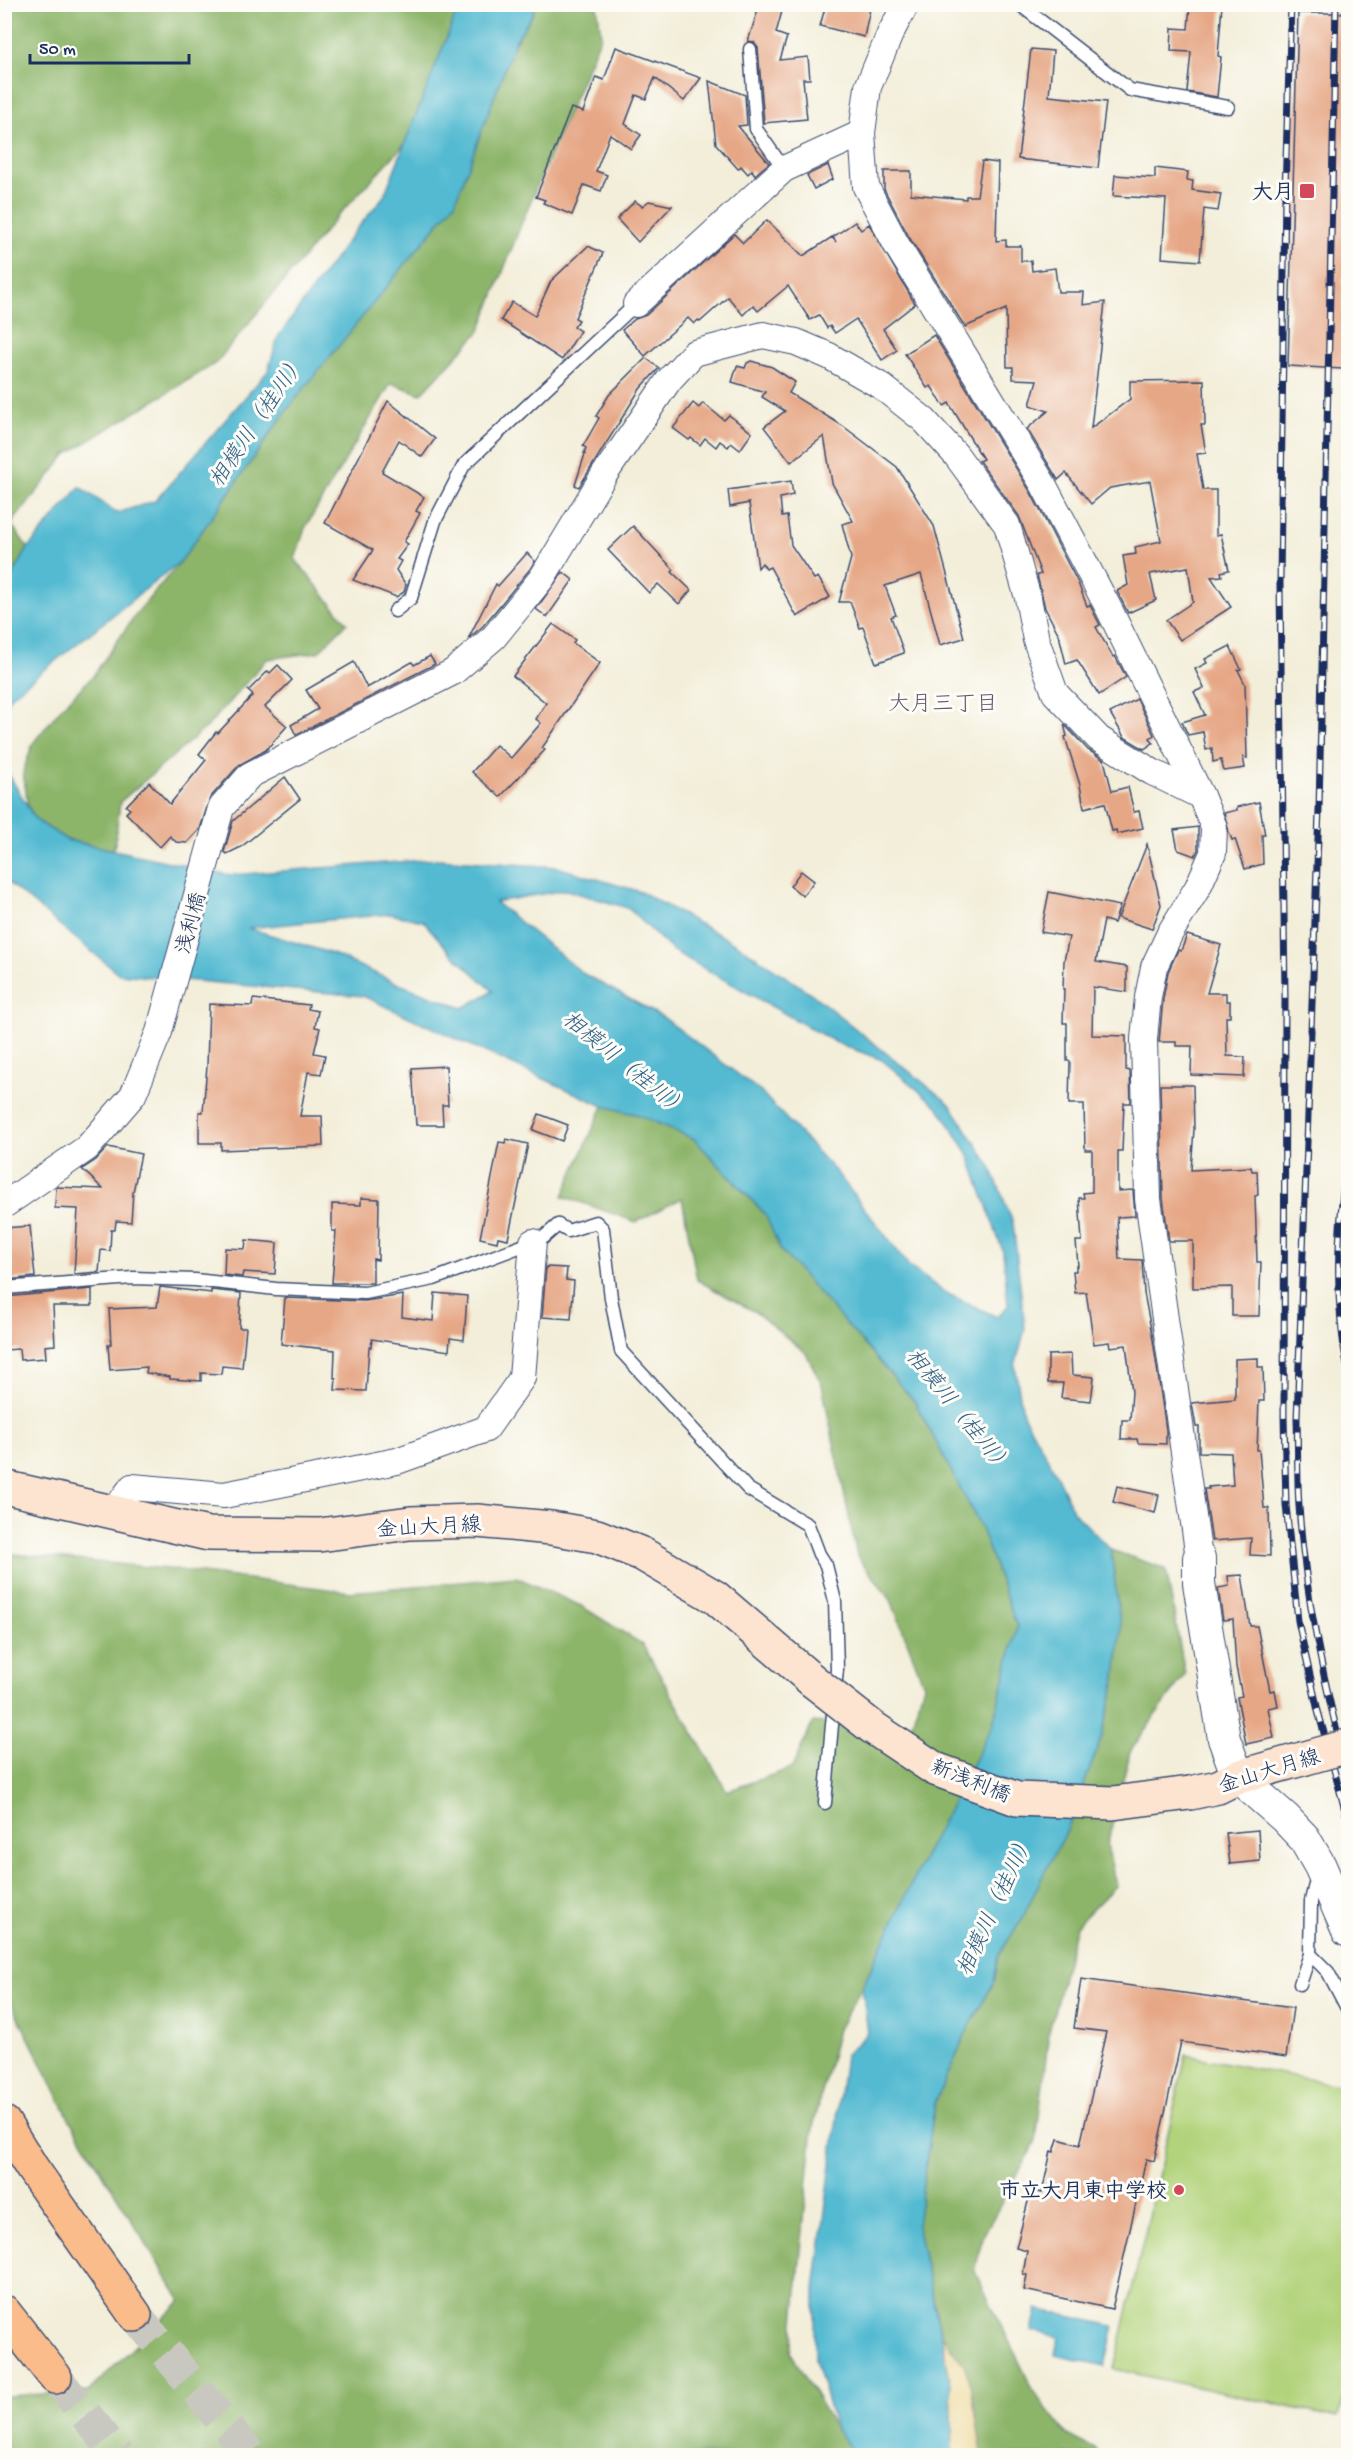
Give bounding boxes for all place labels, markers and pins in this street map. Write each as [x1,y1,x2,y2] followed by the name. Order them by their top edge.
[1252,181,1294,207] place label: 大月
[1298,182,1316,200] marker: 大月
[999,2179,1167,2206] place label: 市立大月東中学校
[1172,2183,1186,2197] marker: 市立大月東中学校

